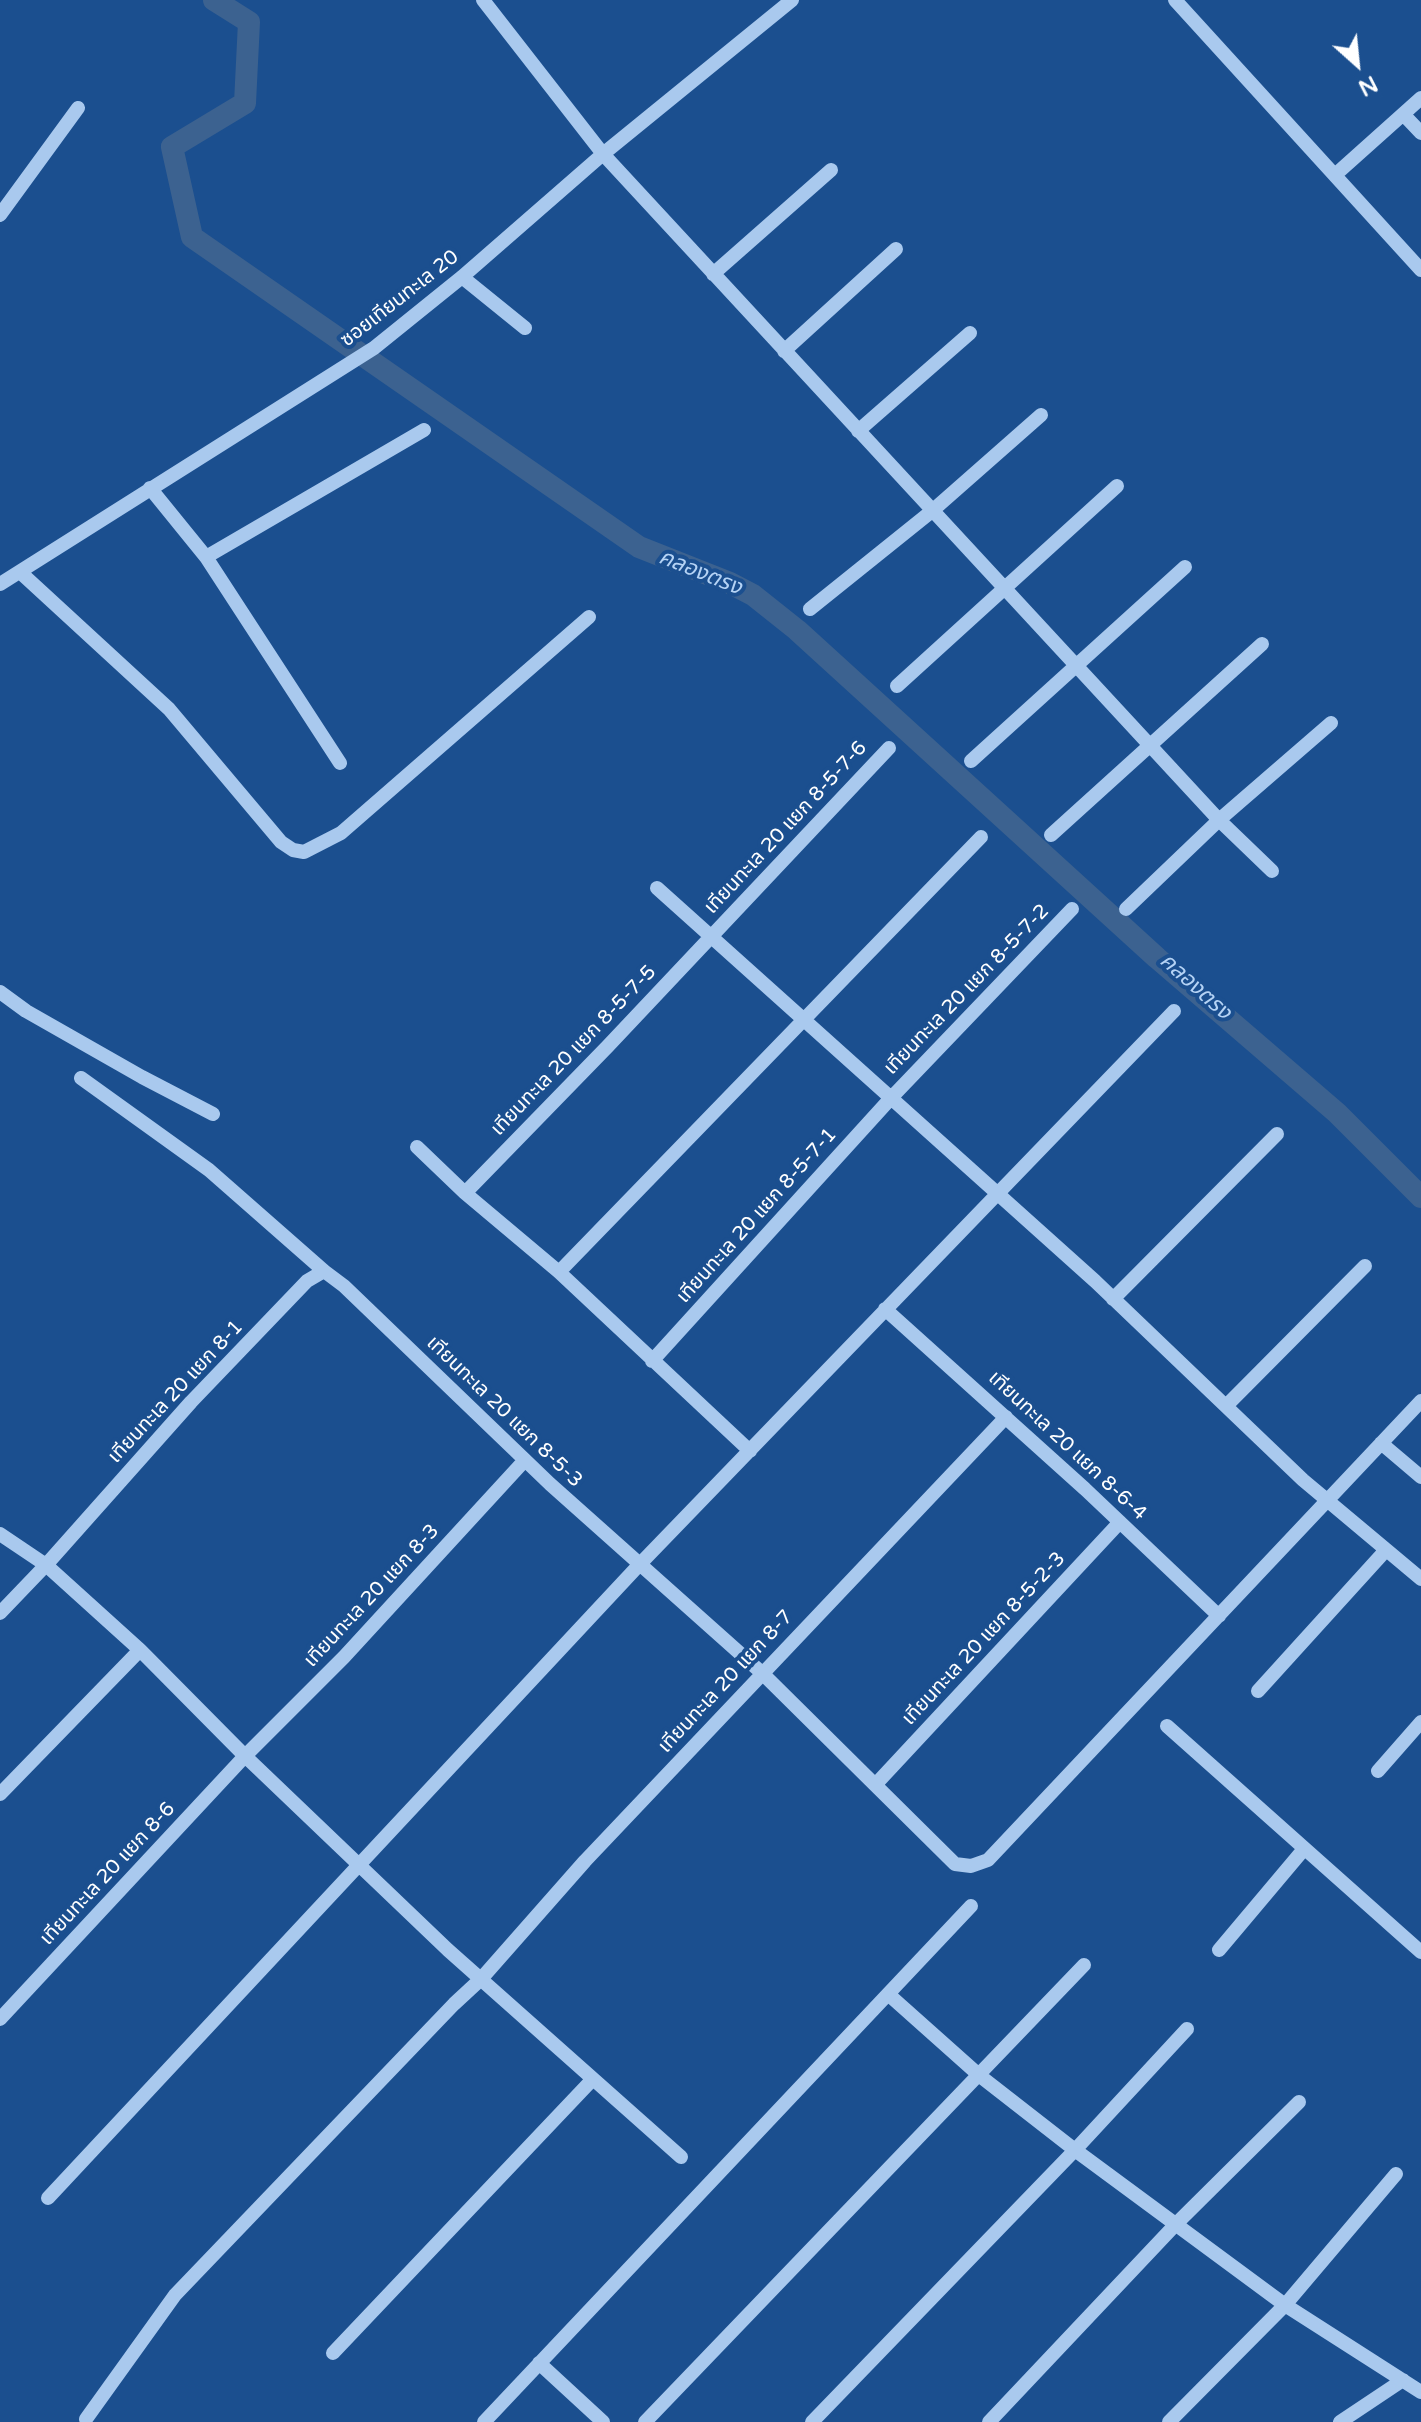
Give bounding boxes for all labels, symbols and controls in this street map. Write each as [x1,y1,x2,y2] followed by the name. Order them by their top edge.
[1317,24,1397,104] north arrow
[1354,70,1382,101] text: N
[336,245,464,353] street label: ซอยเทียนทะเล 20
[655,544,745,602] water label: คลองตรง
[700,737,872,919] street label: เทียนทะเล 20 แยก 8-5-7-6
[879,900,1055,1080] street label: เทียนทะเล 20 แยก 8-5-7-2
[1154,948,1236,1026] water label: คลองตรง
[486,961,662,1141] street label: เทียนทะเล 20 แยก 8-5-7-5
[672,1123,842,1309] street label: เทียนทะเล 20 แยก 8-5-7-1
[103,1315,249,1469] street label: เทียนทะเล 20 แยก 8-1
[421,1331,587,1493] street label: เทียนทะเล 20 แยก 8-5-3
[983,1366,1151,1526] street label: เทียนทะเล 20 แยก 8-6-4
[299,1519,445,1673] street label: เทียนทะเล 20 แยก 8-3
[897,1547,1071,1731] street label: เทียนทะเล 20 แยก 8-5-2-3
[654,1606,798,1758] street label: เทียนทะเล 20 แยก 8-7
[35,1797,181,1951] street label: เทียนทะเล 20 แยก 8-6

